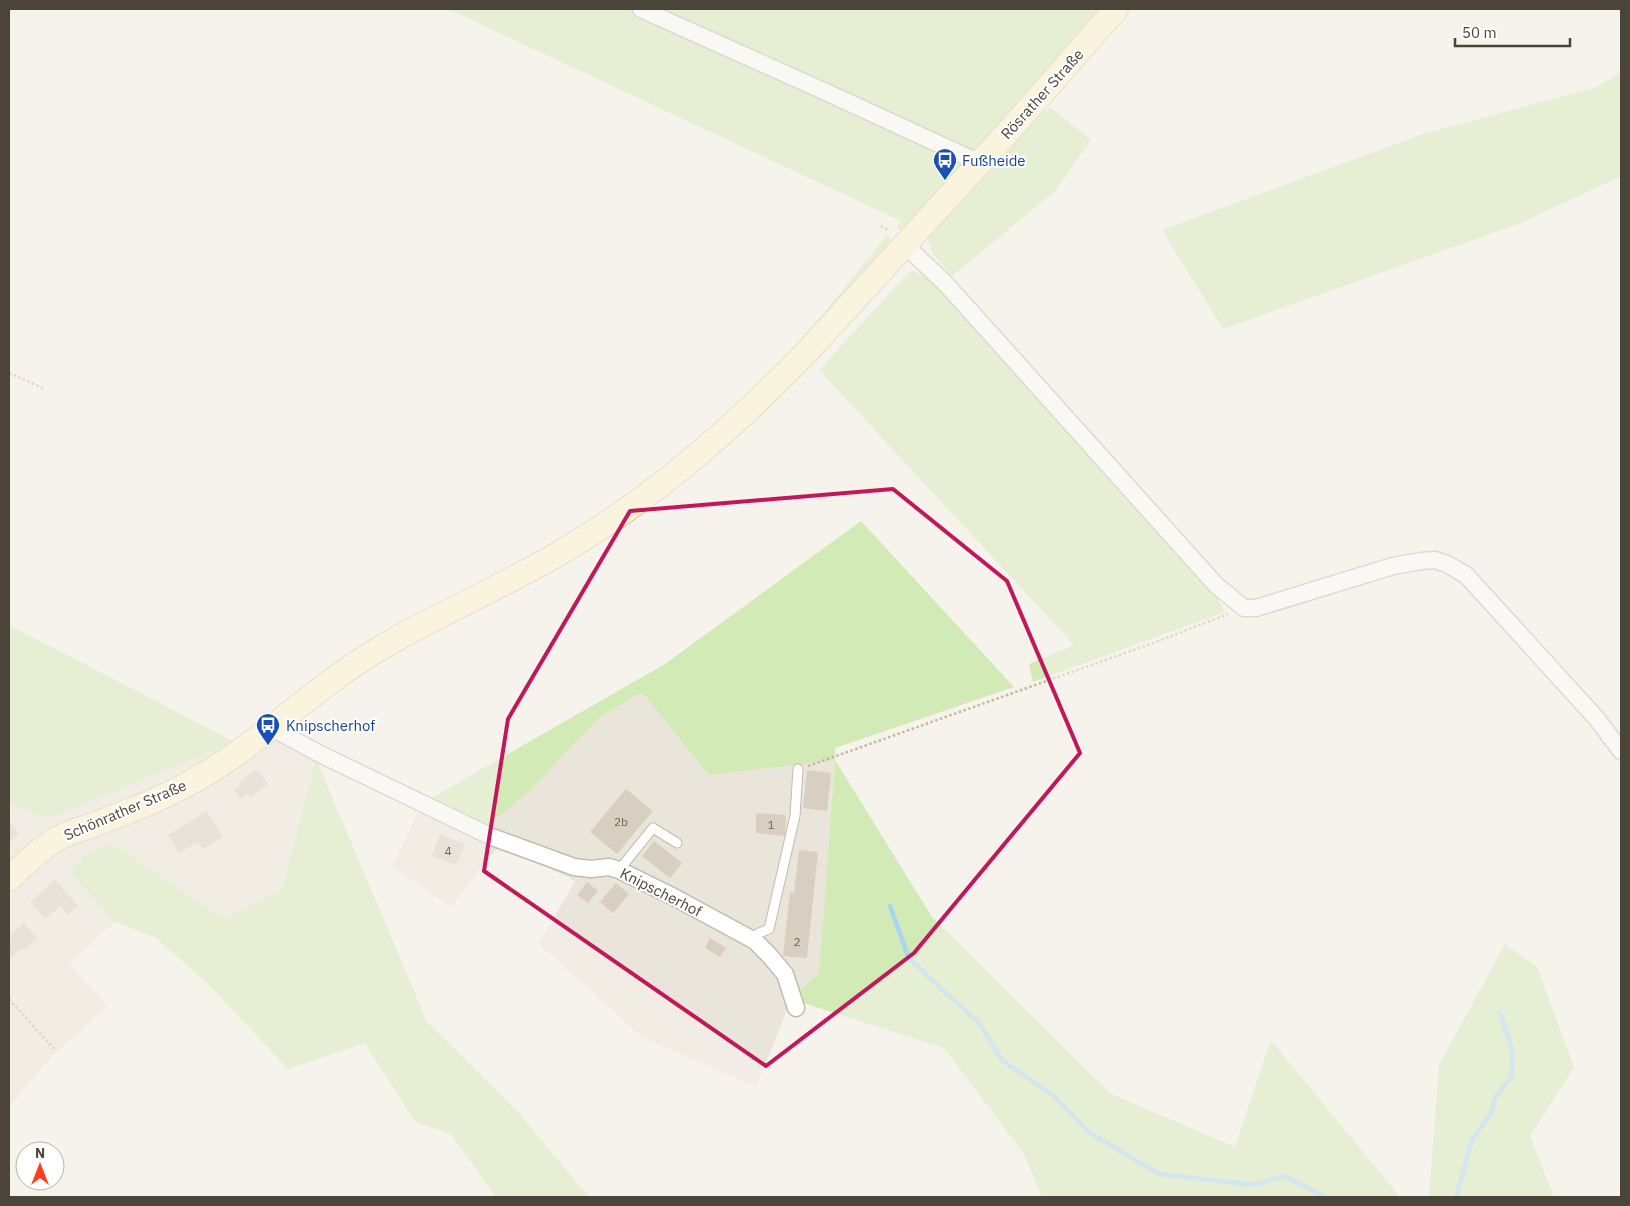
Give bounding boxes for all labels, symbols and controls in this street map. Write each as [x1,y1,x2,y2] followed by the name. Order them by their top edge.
[1455,15,1570,47] scale bar
[1462,23,1497,42] text: 50 m
[997,45,1087,143] street label: Rösrather Straße
[932,147,958,181] bus stop icon: Fußheide
[962,151,1026,170] place label: Fußheide
[255,712,281,746] bus stop icon: Knipscherhof
[286,716,375,735] place label: Knipscherhof
[61,776,189,844] street label: Schönrather Straße
[614,814,628,829] house number: 2b
[767,817,775,832] house number: 1
[444,843,452,858] house number: 4
[617,863,705,921] street label: Knipscherhof
[793,934,801,949] house number: 2
[15,1141,65,1191] north arrow
[35,1144,45,1162] text: N

